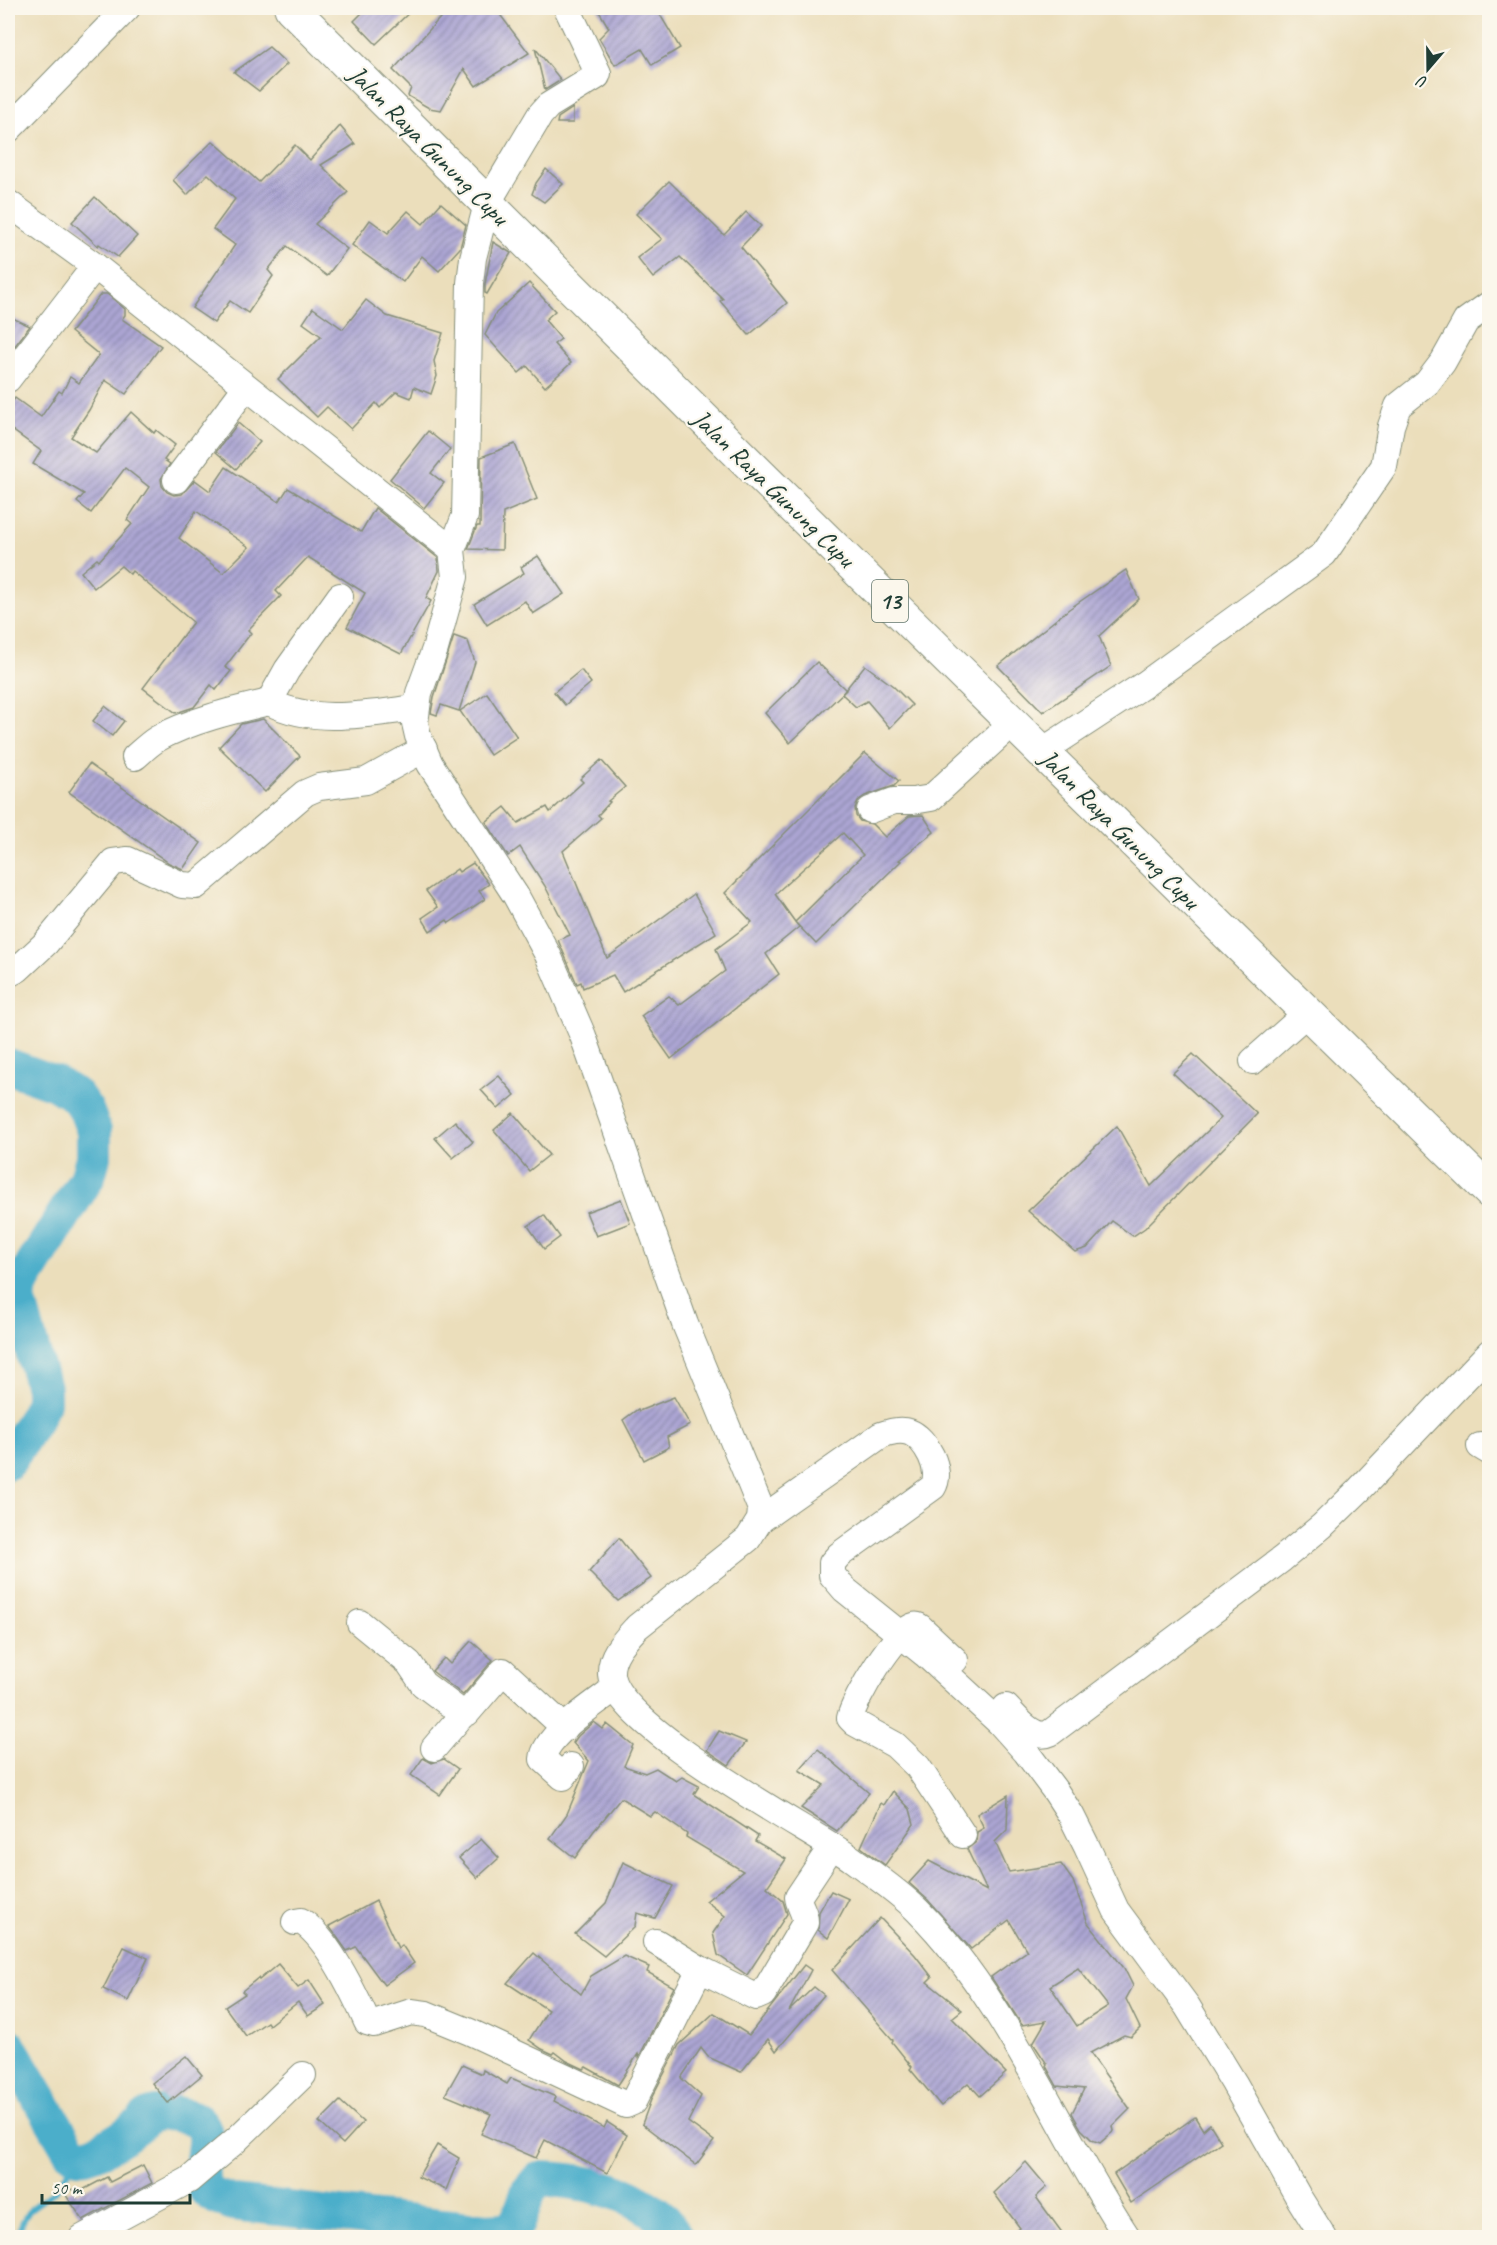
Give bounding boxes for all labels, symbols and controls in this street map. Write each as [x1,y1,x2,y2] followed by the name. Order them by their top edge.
[1398,39,1458,99] north arrow
[340,57,518,234] street label: Jalan Raya Gunung Cupu
[1413,70,1430,93] text: U
[684,401,864,576] street label: Jalan Raya Gunung Cupu
[872,580,908,622] road number: 13
[1031,741,1209,918] street label: Jalan Raya Gunung Cupu
[42,2167,190,2205] scale bar
[51,2177,84,2199] text: 50 m

